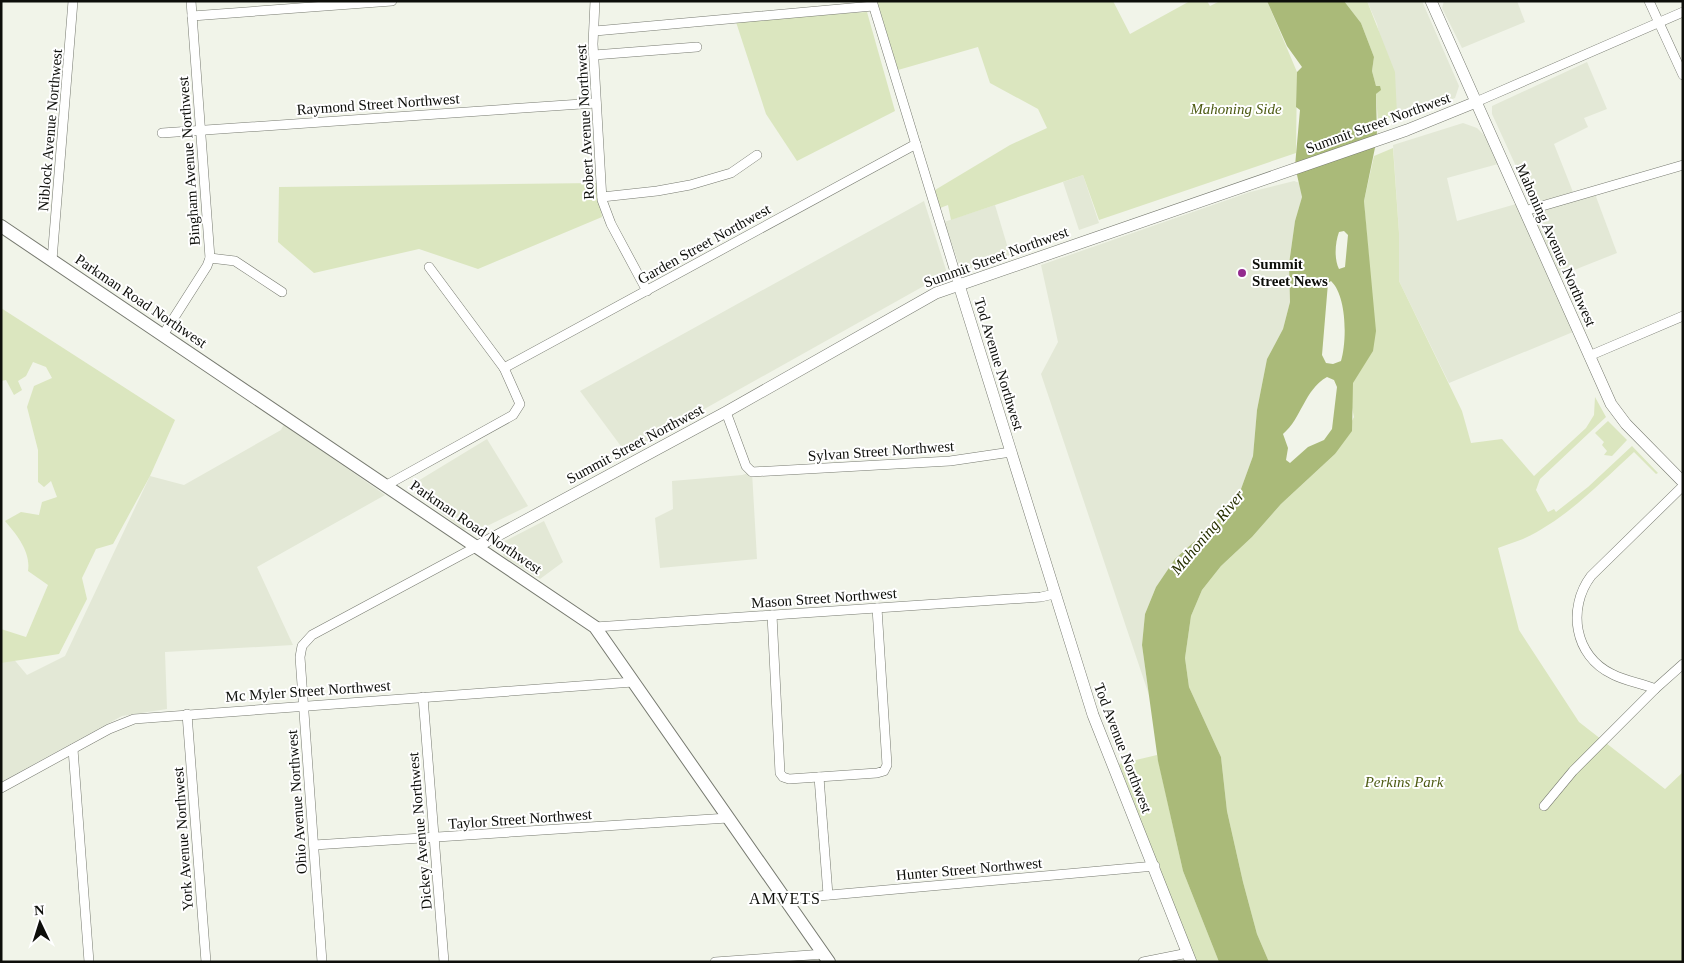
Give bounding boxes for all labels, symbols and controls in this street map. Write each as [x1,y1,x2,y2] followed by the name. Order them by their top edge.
[573,43,597,200] street label: Robert Avenue Northwest
[35,47,65,212] street label: Niblock Avenue Northwest
[175,75,203,246] street label: Bingham Avenue Northwest
[1304,89,1453,157] street label: Summit Street Northwest
[296,90,461,118] street label: Raymond Street Northwest
[1189,101,1282,117] park label: Mahoning Side
[1513,161,1600,330] street label: Mahoning Avenue Northwest
[635,200,774,287] street label: Garden Street Northwest
[922,223,1071,291] street label: Summit Street Northwest
[72,251,210,351] street label: Parkman Road Northwest
[1252,256,1328,289] place label: Summit Street News
[1236,267,1248,279] marker: Summit Street News
[971,296,1027,433] street label: Tod Avenue Northwest
[564,401,707,487] street label: Summit Street Northwest
[807,438,956,464] street label: Sylvan Street Northwest
[407,477,545,577] street label: Parkman Road Northwest
[1167,486,1249,579] water label: Mahoning River
[751,585,898,611] street label: Mason Street Northwest
[225,677,392,705] street label: Mc Myler Street Northwest
[1091,681,1155,816] street label: Tod Avenue Northwest
[284,728,310,875] street label: Ohio Avenue Northwest
[405,751,435,910] street label: Dickey Avenue Northwest
[170,766,196,911] street label: York Avenue Northwest
[1364,774,1444,790] park label: Perkins Park
[448,806,593,832] street label: Taylor Street Northwest
[895,855,1044,883] street label: Hunter Street Northwest
[749,890,821,907] district label: AMVETS
[15,898,65,948] north arrow
[34,903,45,918] text: N

